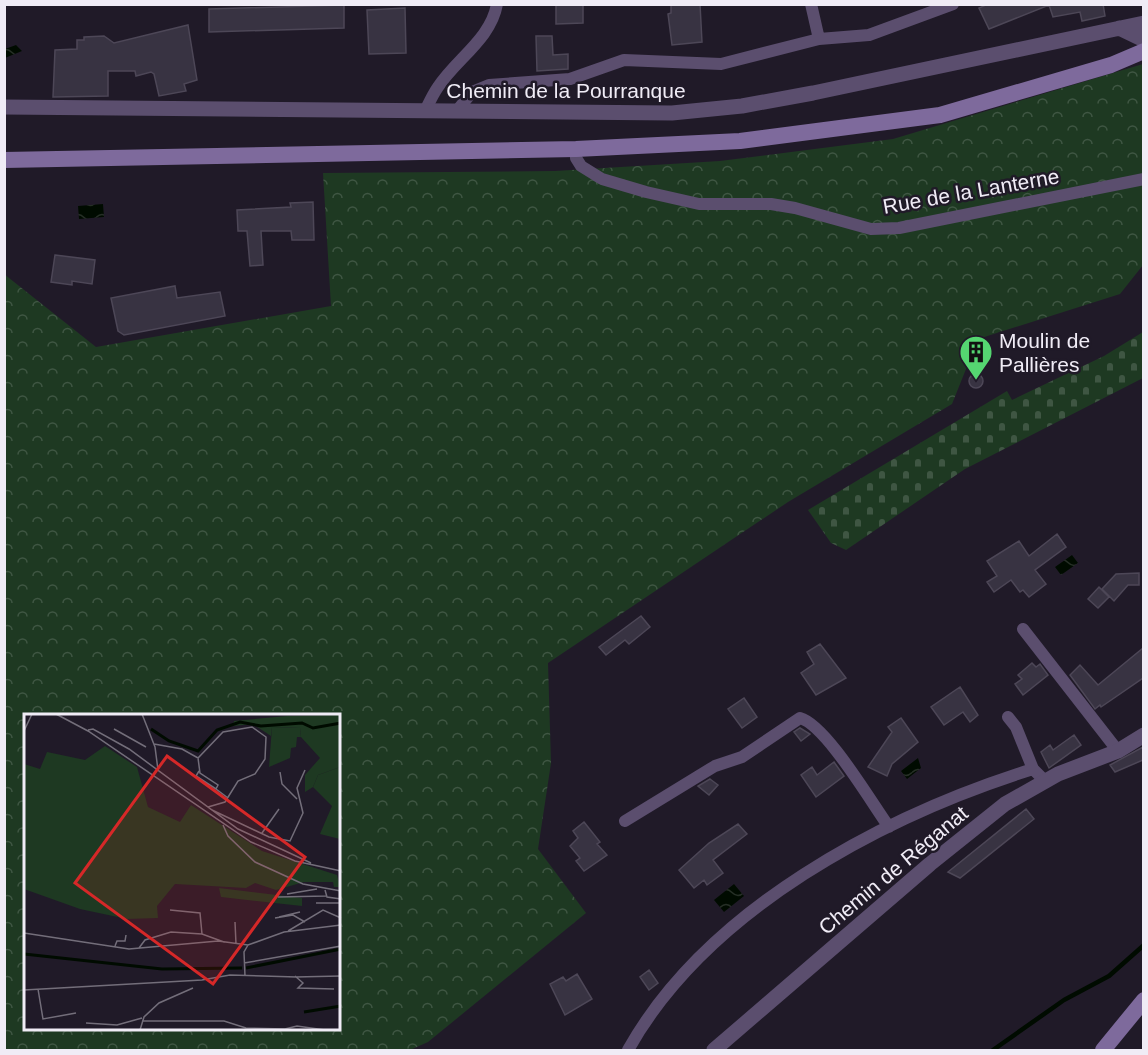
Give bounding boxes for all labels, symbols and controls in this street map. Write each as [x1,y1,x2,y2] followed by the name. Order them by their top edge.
[446,79,686,102] street label: Chemin de la Pourranque
[881,164,1061,218] street label: Rue de la Lanterne
[999,329,1090,376] place label: Moulin de Pallières
[958,334,994,381] building icon: Moulin de Pallières
[24,714,340,1031] inset map
[814,801,972,939] street label: Chemin de Réganat

